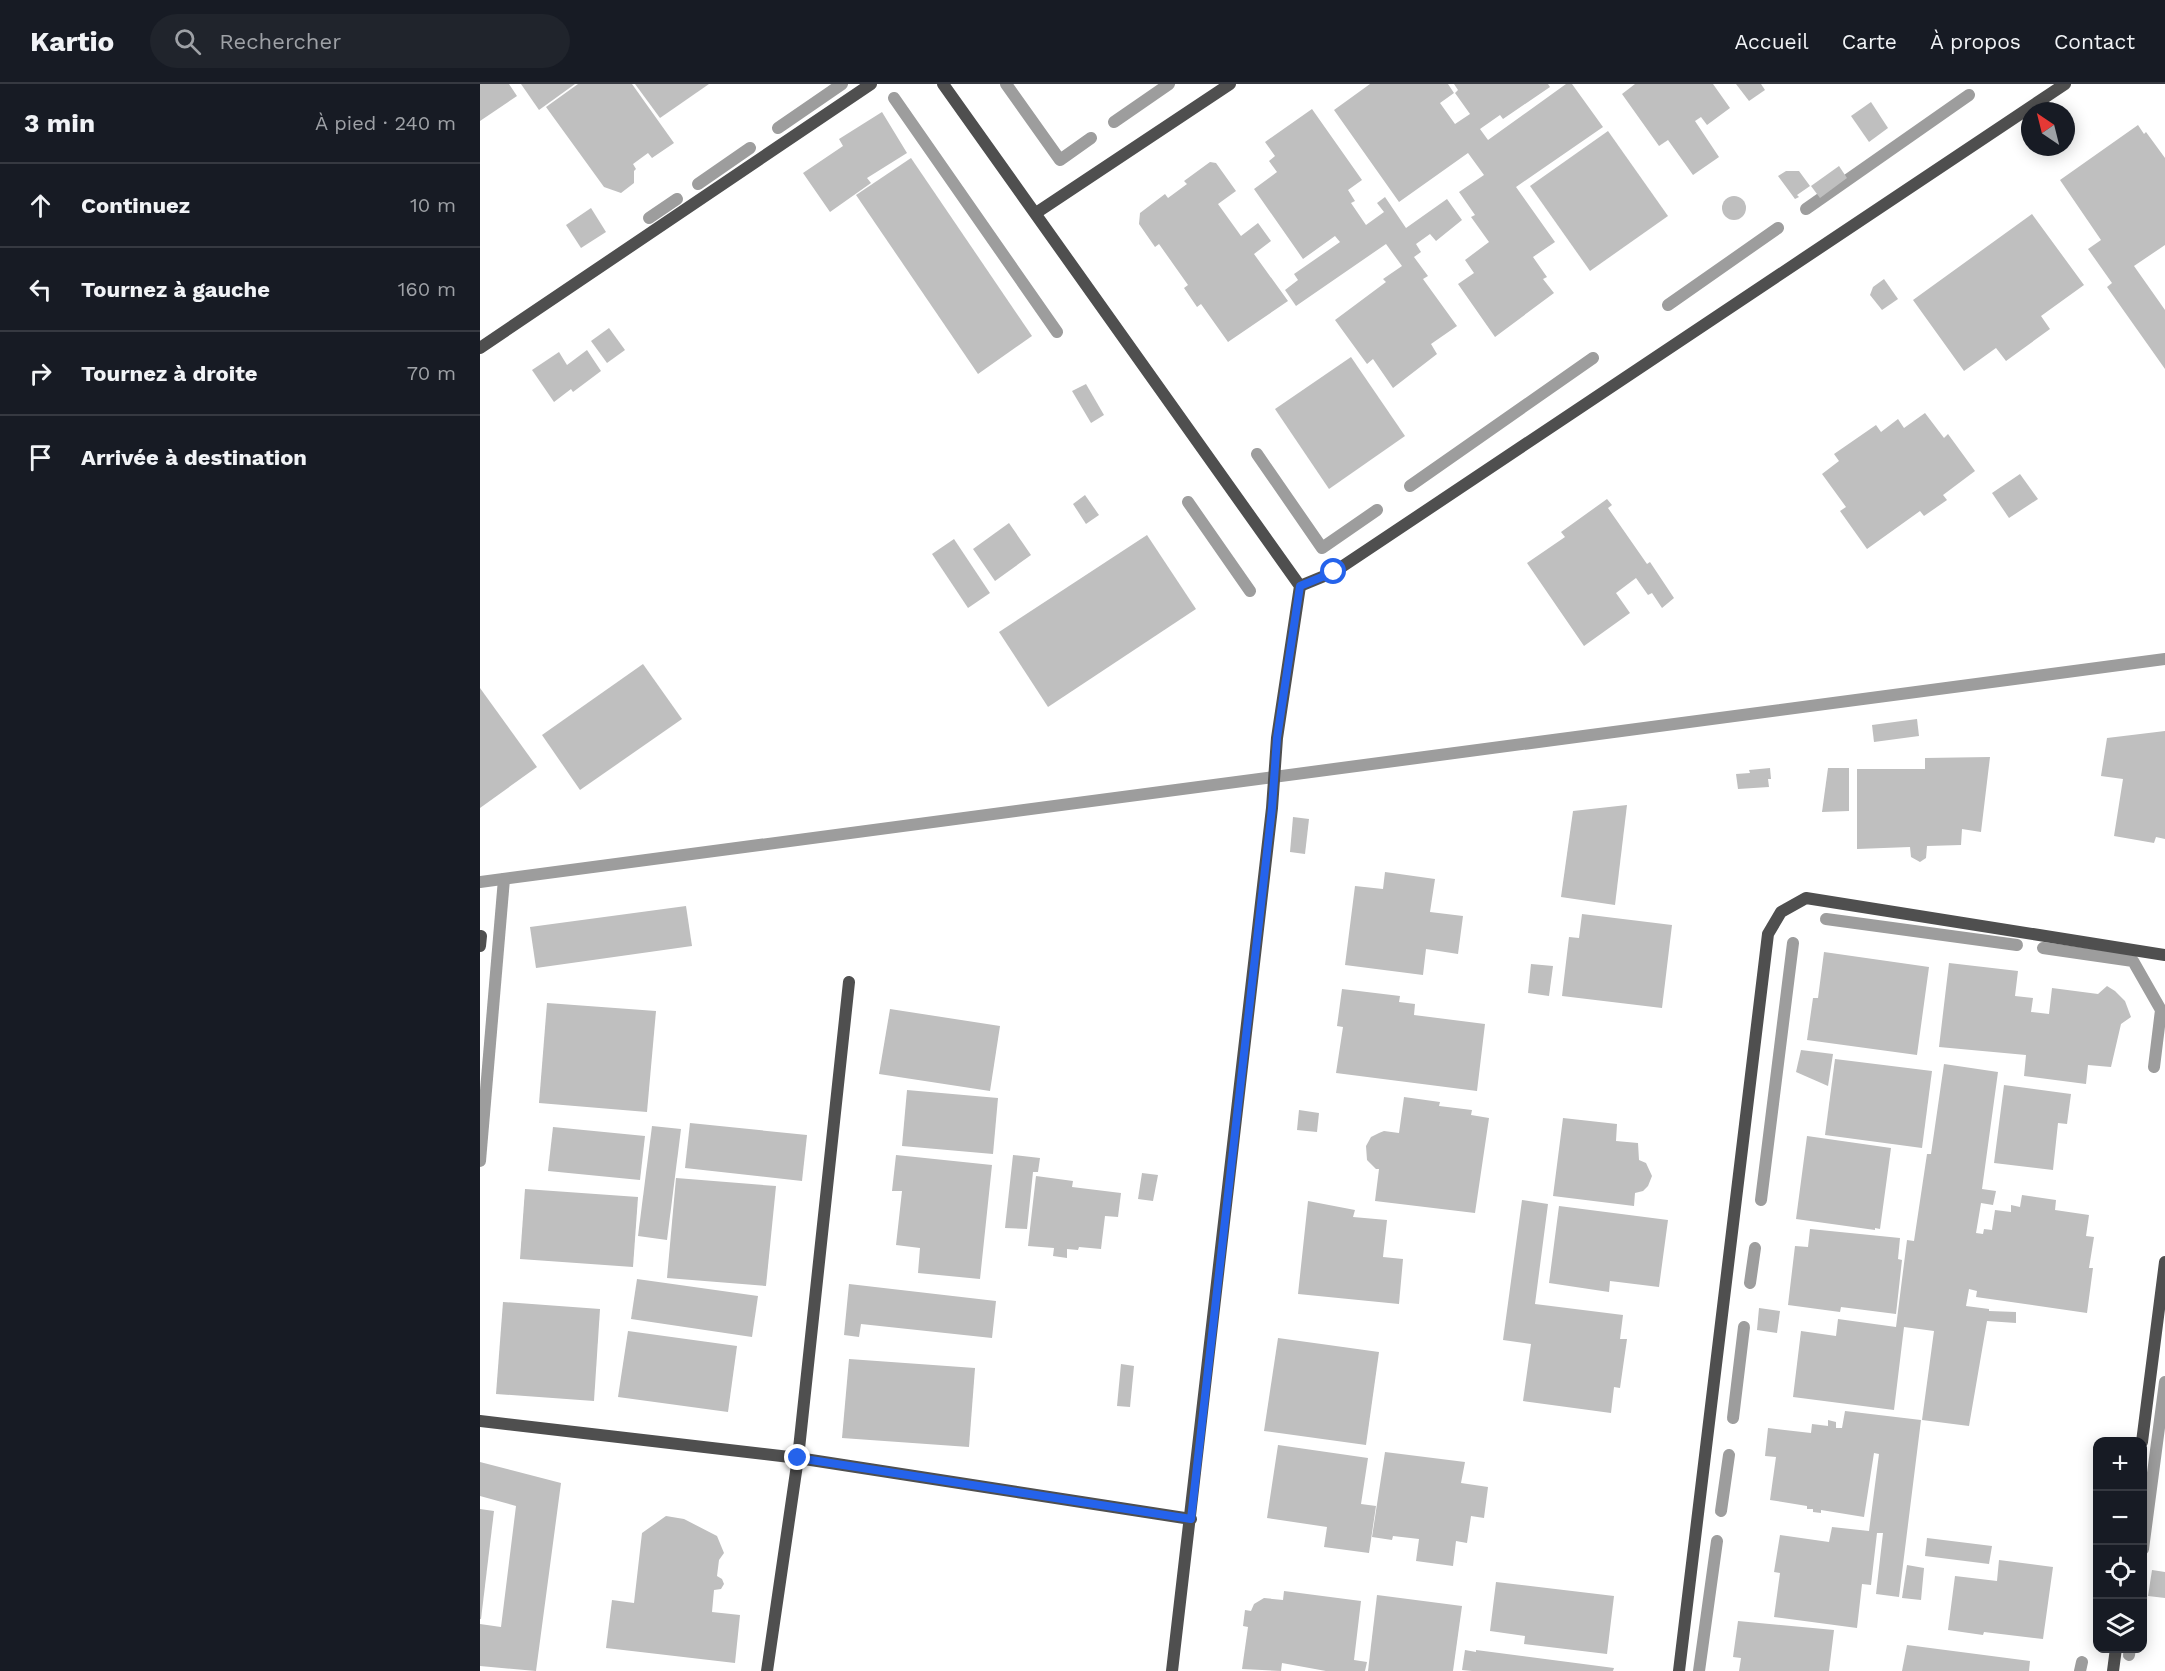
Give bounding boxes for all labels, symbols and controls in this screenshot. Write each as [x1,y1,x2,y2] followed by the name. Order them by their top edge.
[150,14,570,68] search box
[30,25,114,58] text: Kartio
[171,25,204,58] icon: search
[219,29,341,54] text: Rechercher
[1734,29,1809,54] text: Accueil
[1842,29,1897,54] text: Carte
[1930,29,2021,54] text: À propos
[2054,29,2135,54] text: Contact
[2021,102,2075,156] north arrow
[24,108,95,138] text: 3 min
[315,111,456,135] text: À pied · 240 m
[24,189,57,222] icon: ahead
[81,193,190,218] text: Continuez
[410,193,456,217] text: 10 m
[24,273,57,306] icon: left
[81,277,270,302] text: Tournez à gauche
[398,277,456,301] text: 160 m
[24,357,57,390] icon: right
[81,361,258,386] text: Tournez à droite
[407,361,456,385] text: 70 m
[24,441,57,474] icon: arrive
[81,445,307,470] text: Arrivée à destination
[1320,558,1346,584] route start
[2093,1437,2147,1653] map controls
[2093,1437,2147,1491] button: +
[784,1444,810,1470] route end
[2093,1491,2147,1545] button: −
[2093,1545,2147,1599] button: locate
[2093,1599,2147,1653] button: layers

